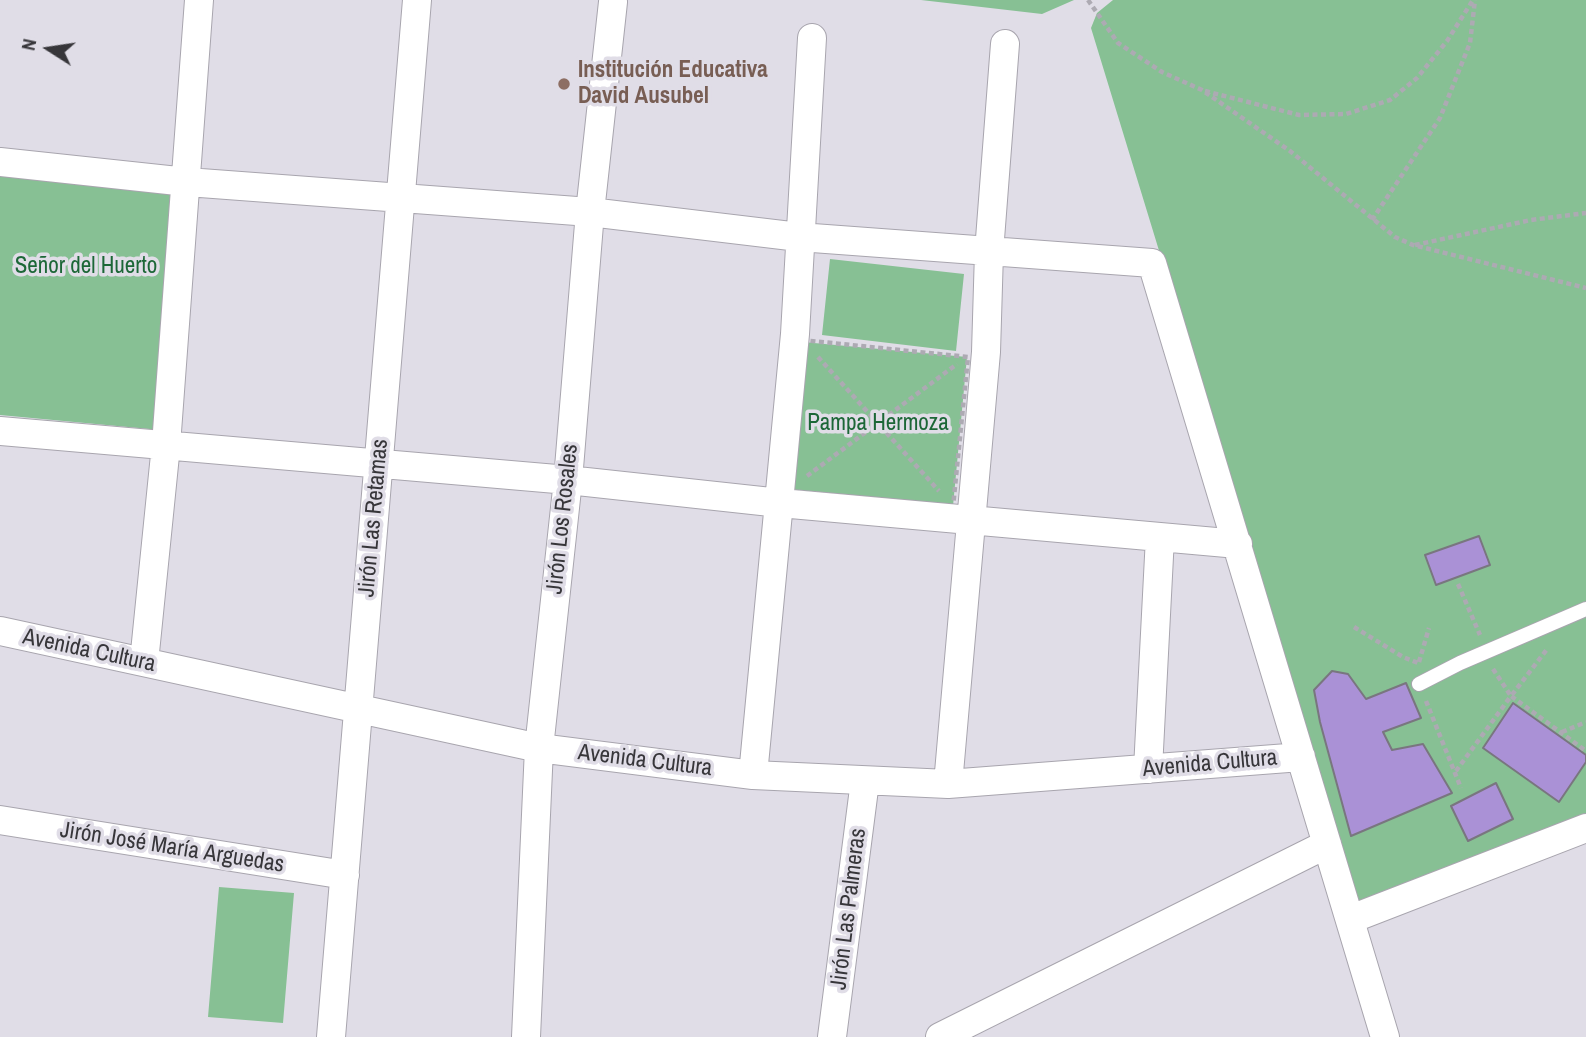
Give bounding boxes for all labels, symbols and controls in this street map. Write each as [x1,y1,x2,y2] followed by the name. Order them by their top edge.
[14,14,84,84] north arrow
[15,36,42,53] text: N
[578,57,768,111] place label: Institución Educativa David Ausubel
[556,76,572,92] marker: Institución Educativa David Ausubel
[15,253,157,281] park label: Señor del Huerto
[807,410,949,438] park label: Pampa Hermoza
[353,438,395,598] street label: Jirón Las Retamas
[541,442,585,596] street label: Jirón Los Rosales
[20,623,158,679] street label: Avenida Cultura
[576,739,714,783] street label: Avenida Cultura
[1142,744,1278,784] street label: Avenida Cultura
[58,817,286,879] street label: Jirón José María Arguedas
[825,827,873,991] street label: Jirón Las Palmeras

